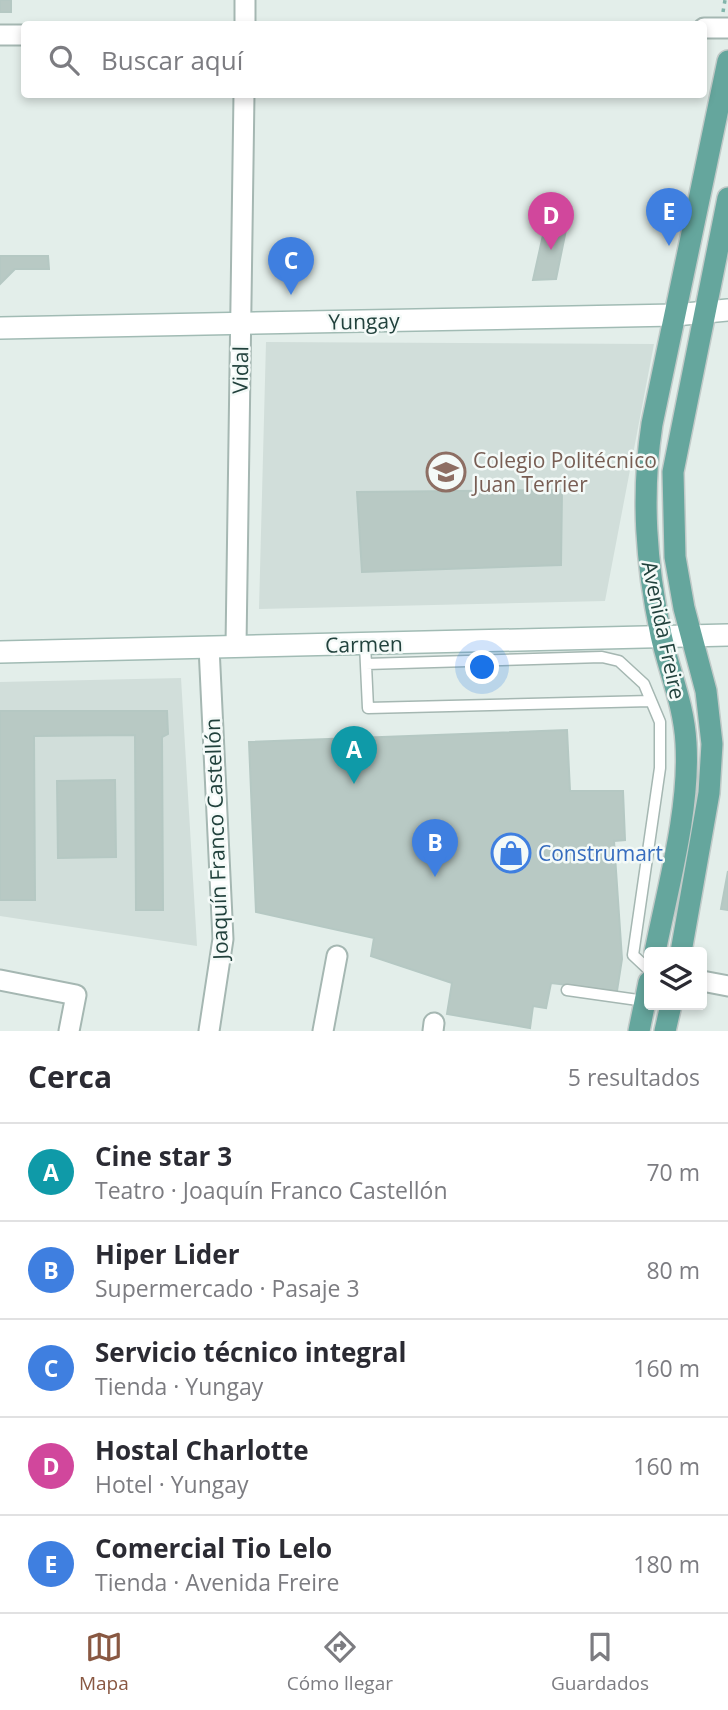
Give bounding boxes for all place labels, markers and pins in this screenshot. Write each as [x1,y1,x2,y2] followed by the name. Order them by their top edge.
[646,188,692,246] pin: E
[528,192,574,250] pin: D
[268,237,314,295] pin: C
[471,446,657,498] place label: Colegio Politécnico Juan Terrier
[425,451,467,493] school or university icon: Colegio Politécnico Juan Terrier
[331,726,377,784] pin: A
[412,819,458,877] pin: B
[490,832,532,874] shop icon: Construmart
[538,839,663,867] place label: Construmart

